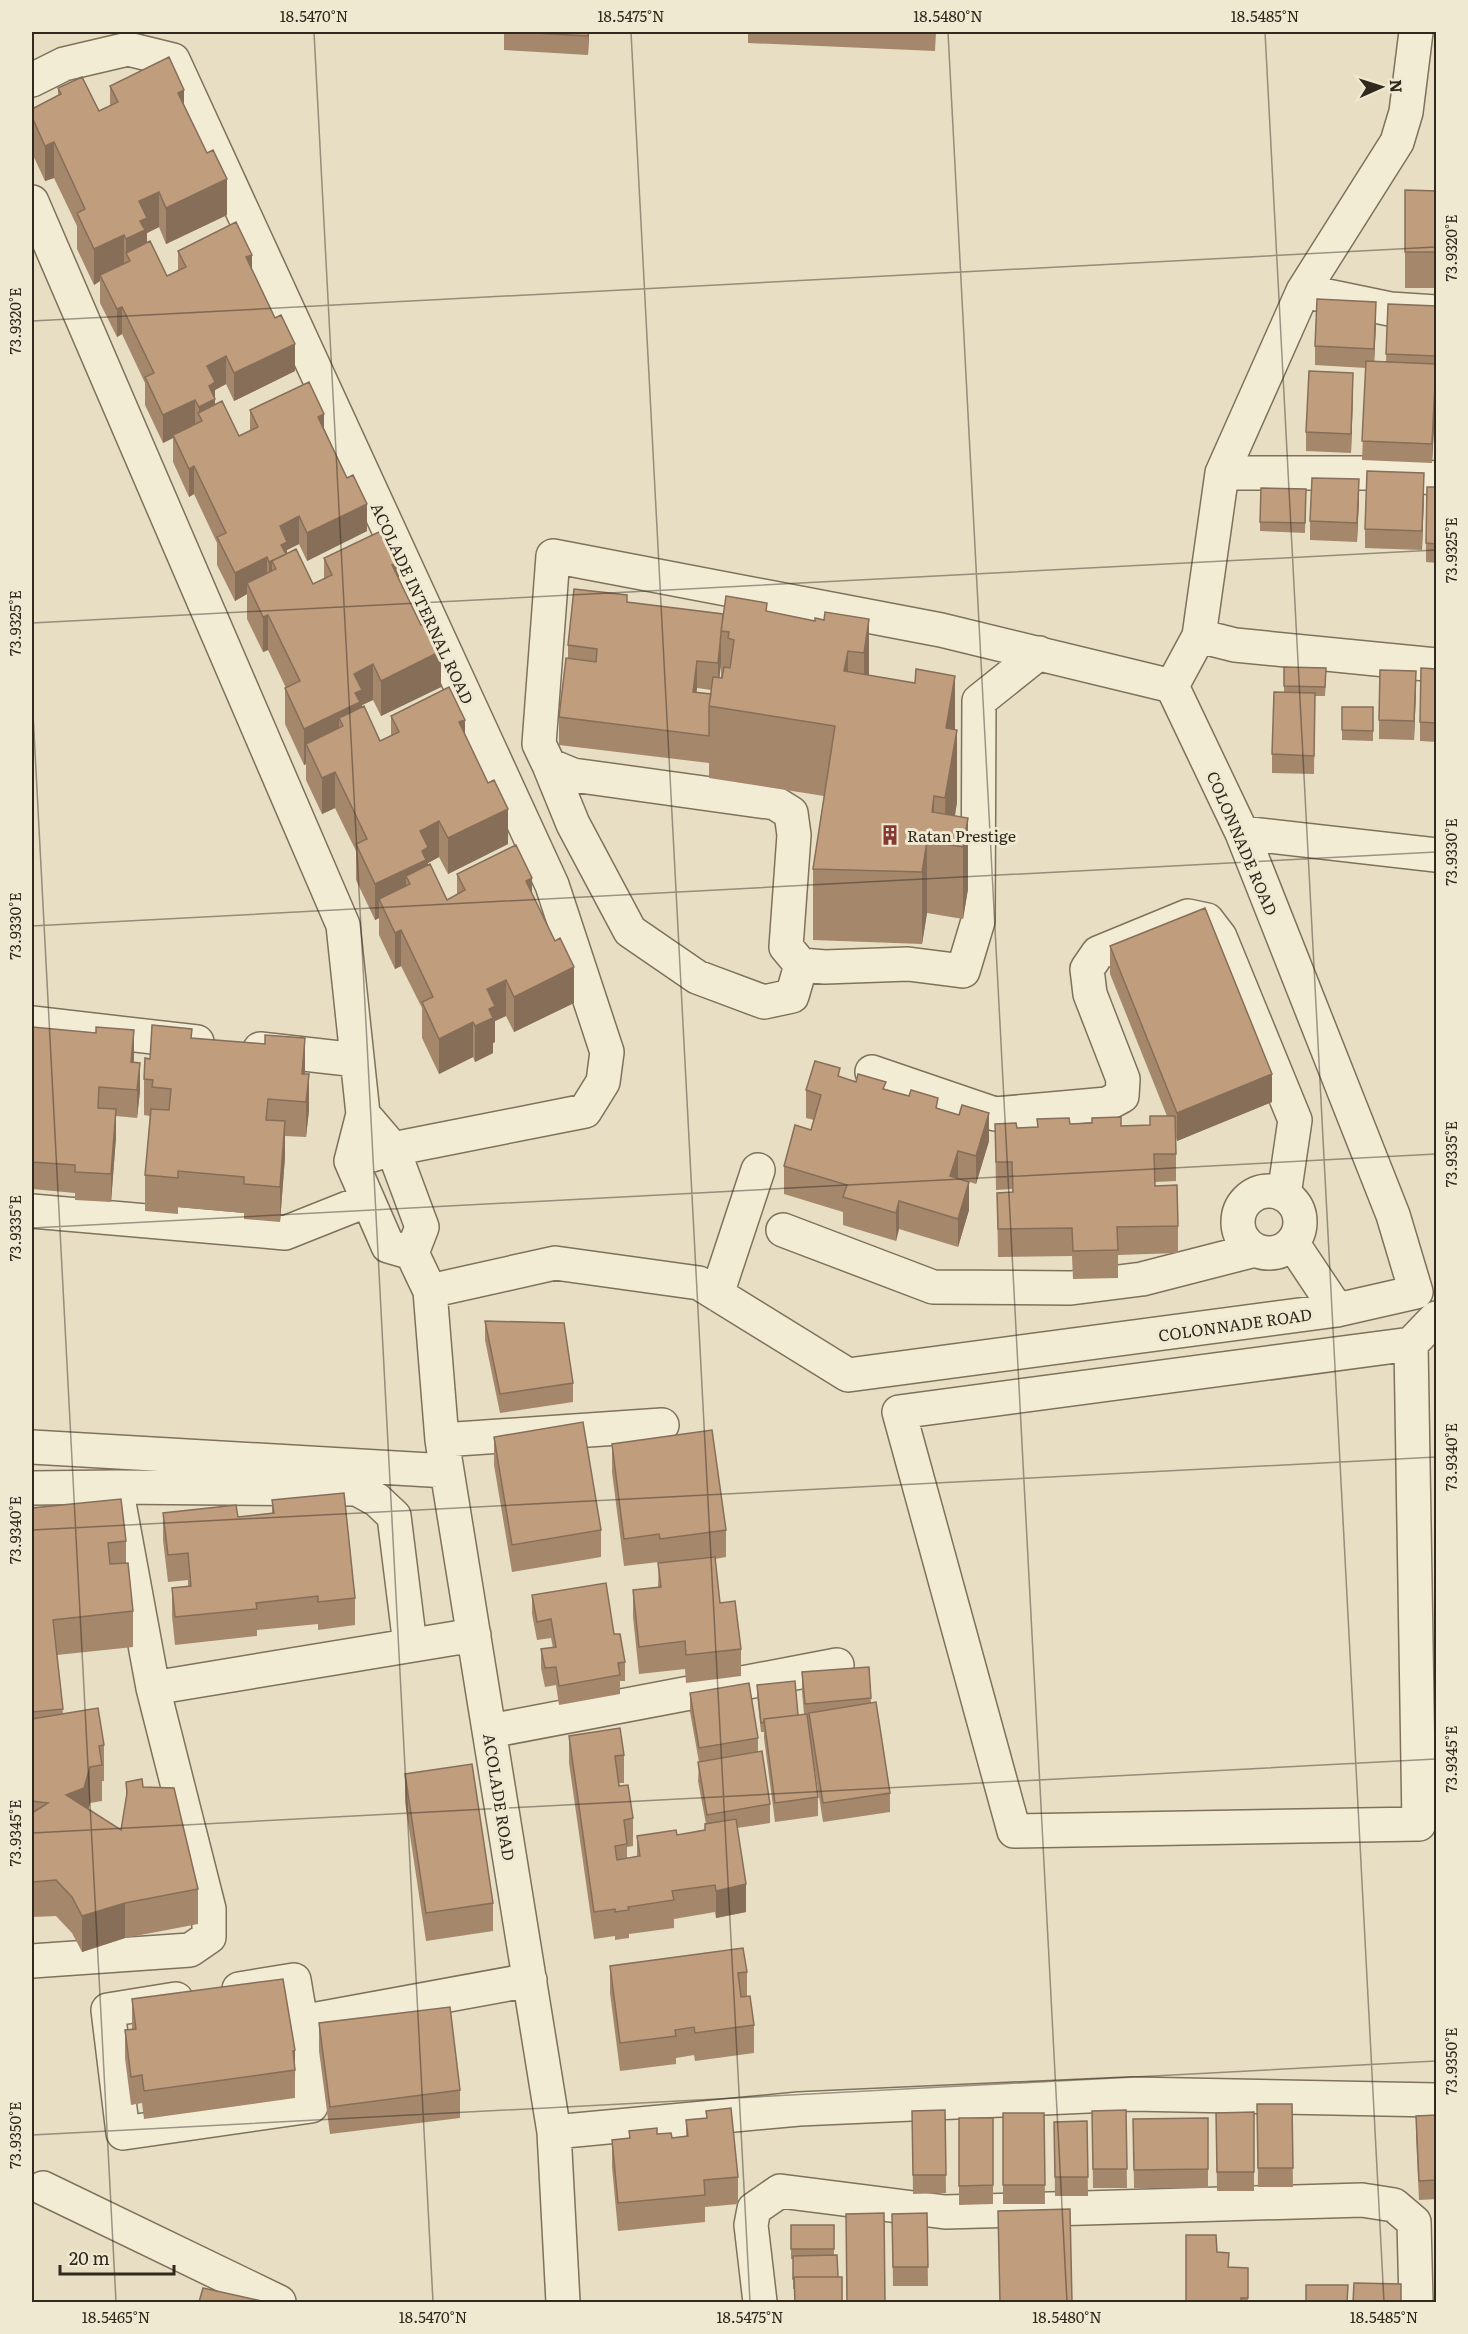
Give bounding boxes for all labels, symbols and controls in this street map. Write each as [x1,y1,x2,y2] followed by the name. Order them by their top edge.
[280,4,348,27] text: 18.5470°N
[597,4,665,27] text: 18.5475°N
[913,4,983,27] text: 18.5480°N
[1231,4,1299,27] text: 18.5485°N
[1351,57,1411,117] north arrow
[1385,79,1409,94] text: N
[1439,215,1462,281] text: 73.9320°E
[3,288,26,354] text: 73.9320°E
[366,498,480,708] street label: ACOLADE INTERNAL ROAD
[1439,517,1462,583] text: 73.9325°E
[3,590,26,656] text: 73.9325°E
[1202,767,1284,919] street label: COLONNADE ROAD
[1439,818,1462,886] text: 73.9330°E
[878,823,902,847] building icon: Ratan Prestige
[907,823,1016,847] place label: Ratan Prestige
[3,892,26,960] text: 73.9330°E
[1439,1121,1462,1187] text: 73.9335°E
[3,1195,26,1261] text: 73.9335°E
[1157,1301,1313,1347] street label: COLONNADE ROAD
[1439,1423,1462,1491] text: 73.9340°E
[3,1496,26,1564] text: 73.9340°E
[1439,1726,1462,1792] text: 73.9345°E
[478,1732,522,1862] street label: ACOLADE ROAD
[3,1800,26,1866] text: 73.9345°E
[1439,2027,1462,2095] text: 73.9350°E
[3,2101,26,2169] text: 73.9350°E
[60,2238,174,2276] scale bar
[69,2244,110,2271] text: 20 m
[82,2305,150,2328] text: 18.5465°N
[399,2305,467,2328] text: 18.5470°N
[716,2305,784,2328] text: 18.5475°N
[1032,2305,1102,2328] text: 18.5480°N
[1350,2305,1418,2328] text: 18.5485°N

